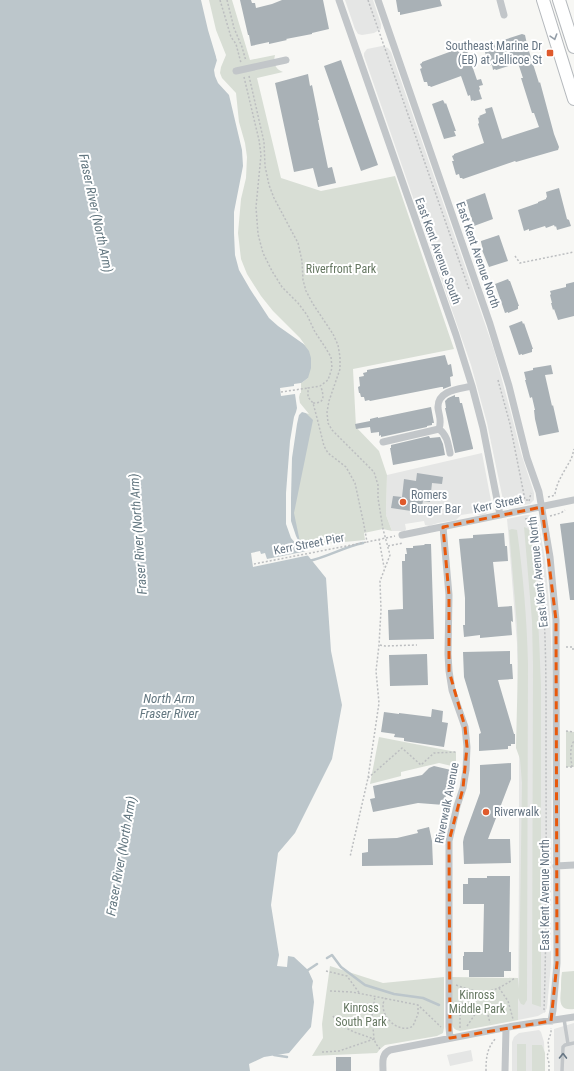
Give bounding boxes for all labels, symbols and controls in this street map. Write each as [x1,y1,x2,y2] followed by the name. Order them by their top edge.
[550,34,558,41] one-way arrow
[446,39,542,67] place label: Southeast Marine Dr (EB) at Jellicoe St
[545,48,555,58] marker: Southeast Marine Dr (EB) at Jellicoe St
[76,152,116,274] water label: Fraser River (North Arm)
[412,196,464,306] street label: East Kent Avenue South
[453,200,503,310] street label: East Kent Avenue North
[306,262,377,276] park label: Riverfront Park
[126,473,150,595] water label: Fraser River (North Arm)
[411,488,461,516] place label: Romers Burger Bar
[472,492,524,516] street label: Kerr Street
[398,497,408,507] marker: Romers Burger Bar
[525,516,551,628] street label: East Kent Avenue North
[272,530,346,558] street label: Kerr Street Pier
[140,691,199,721] water label: North Arm Fraser River
[432,761,462,845] street label: Riverwalk Avenue
[103,795,139,917] water label: Fraser River (North Arm)
[494,805,540,819] place label: Riverwalk
[481,807,491,817] marker: Riverwalk
[538,839,552,951] street label: East Kent Avenue North
[449,988,506,1016] park label: Kinross Middle Park
[335,1001,387,1029] park label: Kinross South Park
[559,1053,567,1059] one-way arrow

